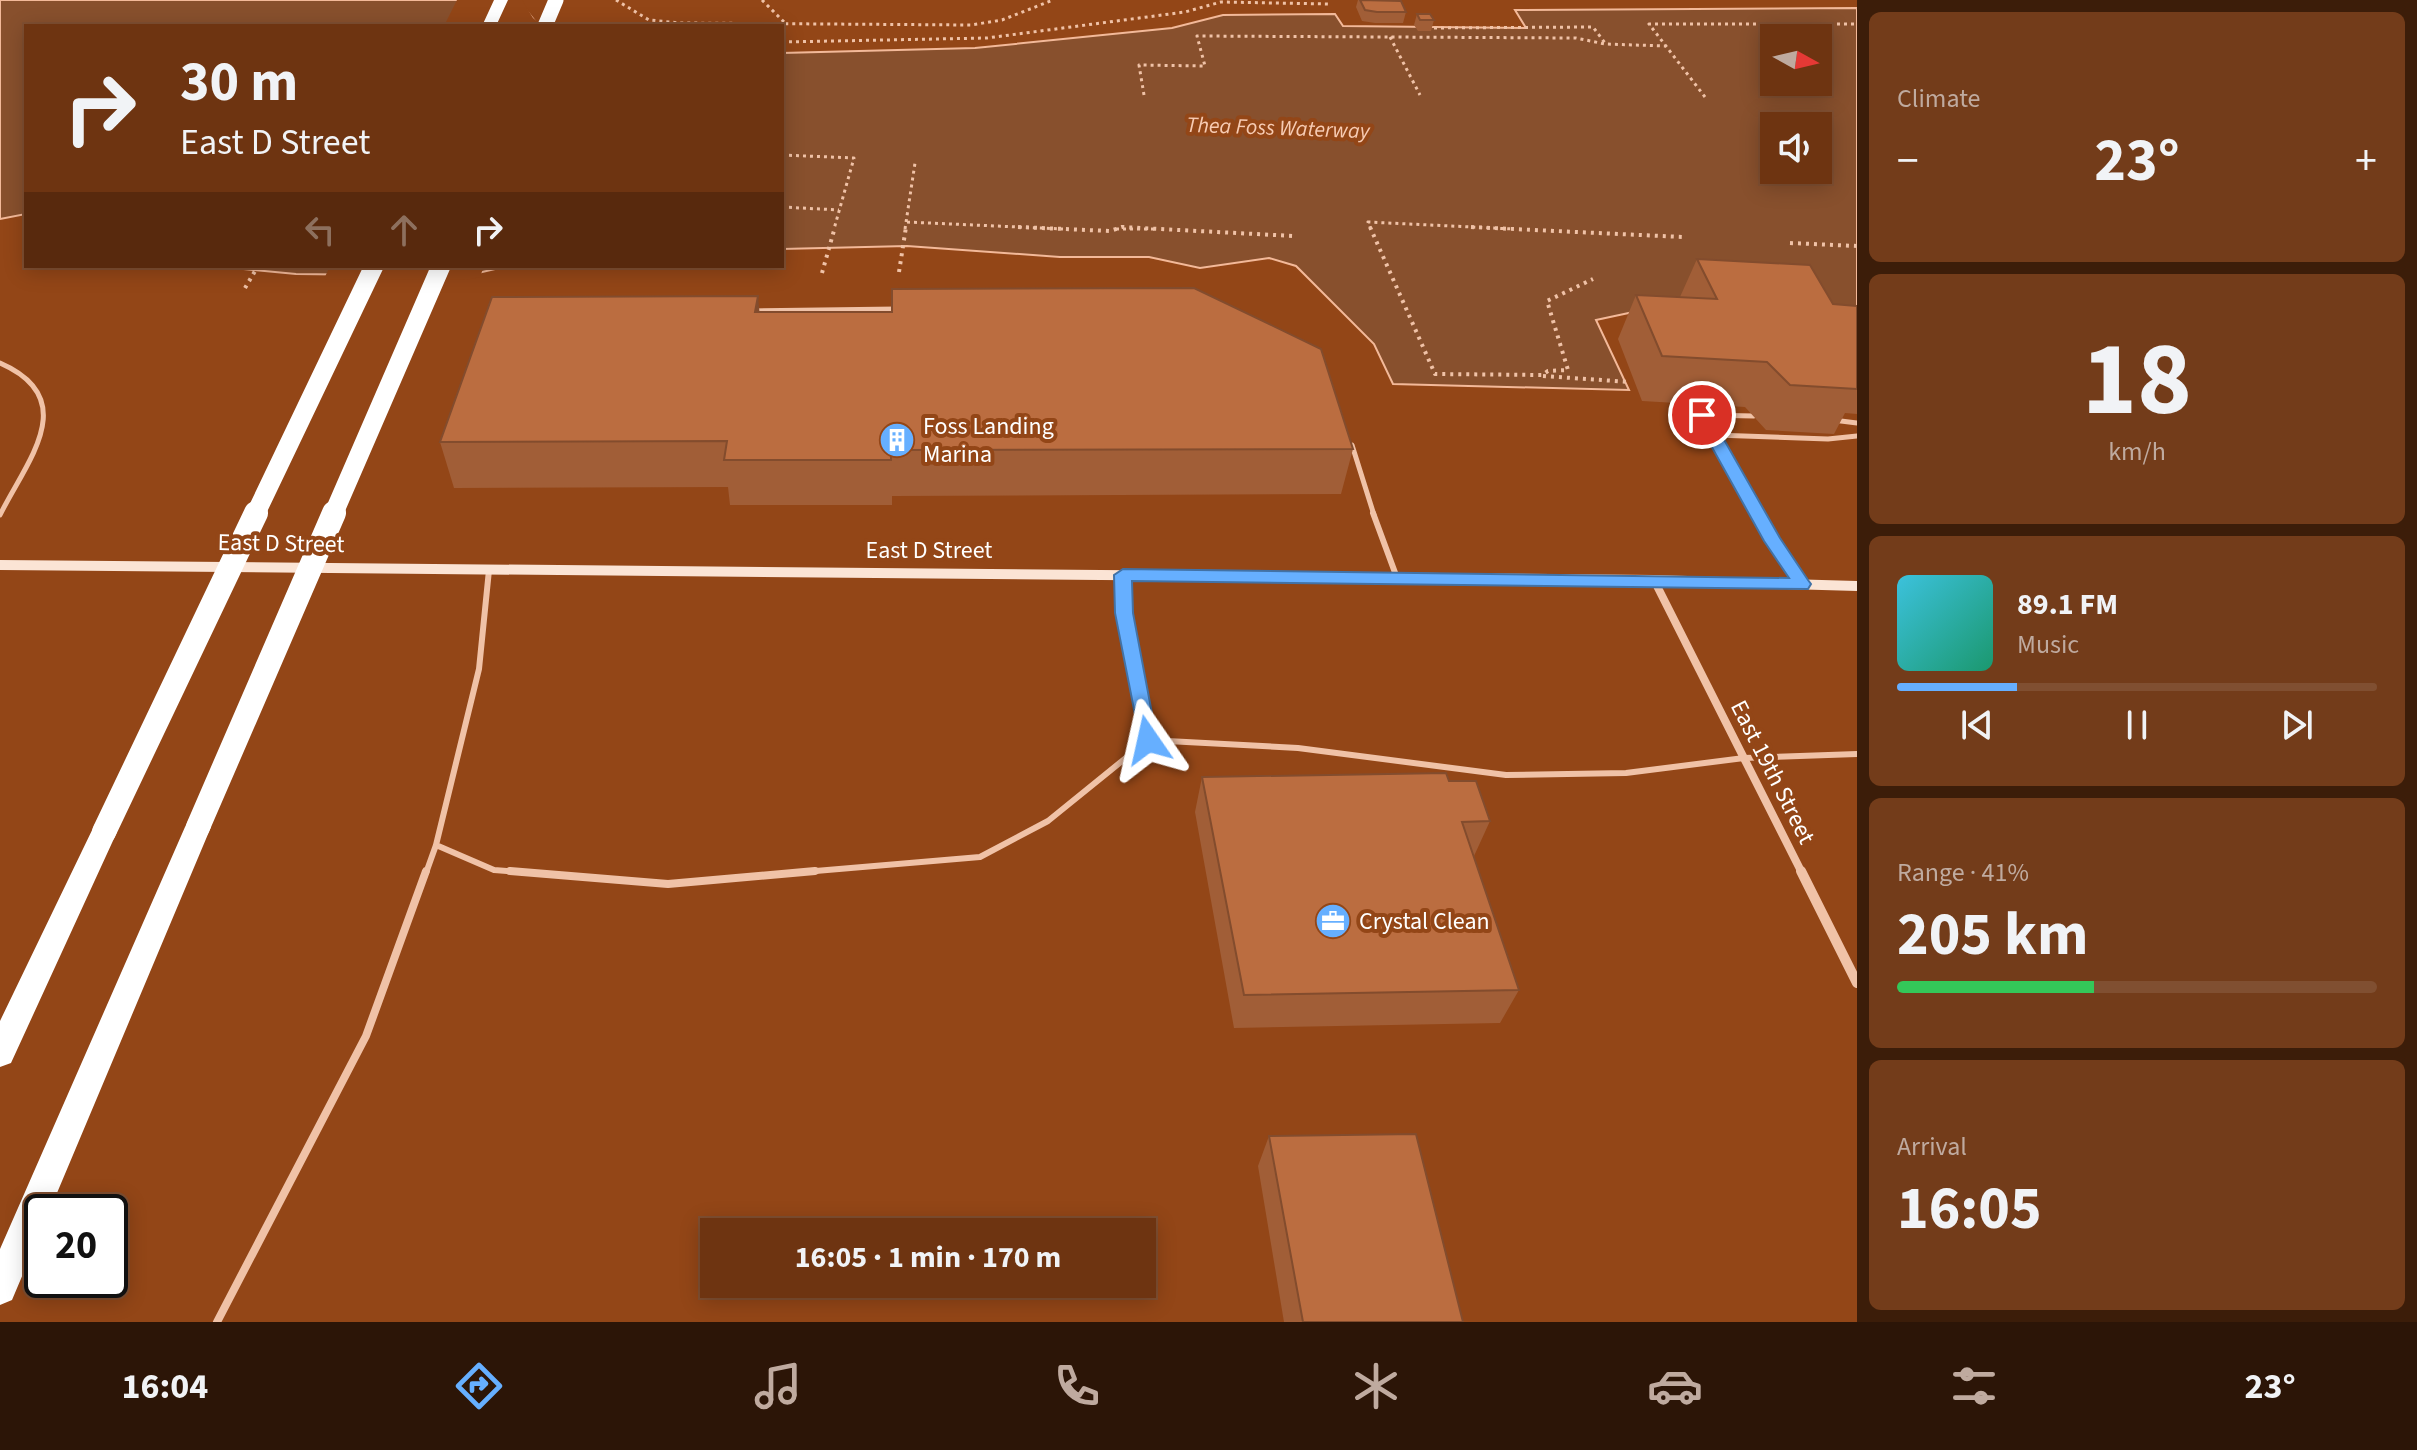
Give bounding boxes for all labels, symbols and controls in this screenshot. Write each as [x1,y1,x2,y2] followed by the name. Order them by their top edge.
[1760,24,1832,96] north arrow
[1760,24,1832,184] map controls
[180,43,298,122] text: 30 m
[48,56,152,160] icon: right
[1897,80,1981,117] text: Climate
[1186,109,1371,147] water label: Thea Foss Waterway
[1760,112,1832,184] button: sound
[180,117,370,168] text: East D Street
[2094,119,2180,204] text: 23°
[1897,130,1919,193] text: −
[2355,130,2377,193] text: +
[298,208,342,252] icon: left
[382,208,426,252] icon: ahead
[466,208,510,252] icon: right
[2082,307,2192,455] text: 18
[1668,381,1736,449] pin
[1680,393,1724,437] icon: arrive
[923,409,1054,472] place label: Foss Landing Marina
[878,421,916,459] building icon: Foss Landing Marina
[2108,433,2166,470] text: km/h
[217,525,345,562] street label: East D Street
[866,533,992,568] street label: East D Street
[2017,583,2118,626] text: 89.1 FM
[2017,626,2079,663] text: Music
[1721,694,1824,850] street label: East 19th Street
[1106,698,1190,782] position arrow
[1955,703,1999,747] icon: previous
[2115,703,2159,747] icon: pause
[2275,703,2319,747] icon: next
[1897,854,2029,891] text: Range · 41%
[1897,893,2088,978] text: 205 km
[1314,902,1352,940] office icon: Crystal Clean
[1359,904,1490,939] place label: Crystal Clean
[1897,1128,1967,1165] text: Arrival
[1897,1167,2042,1252] text: 16:05
[24,1194,128,1298] speed limit sign: 20
[795,1236,1061,1279] text: 16:05 · 1 min · 170 m
[451,1358,507,1414] icon: directions
[750,1358,806,1414] icon: music
[1049,1358,1105,1414] icon: phone
[1348,1358,1404,1414] icon: climate
[1647,1358,1703,1414] icon: car
[1946,1358,2002,1414] icon: filters
[121,1361,208,1412] text: 16:04
[2244,1361,2296,1412] text: 23°

